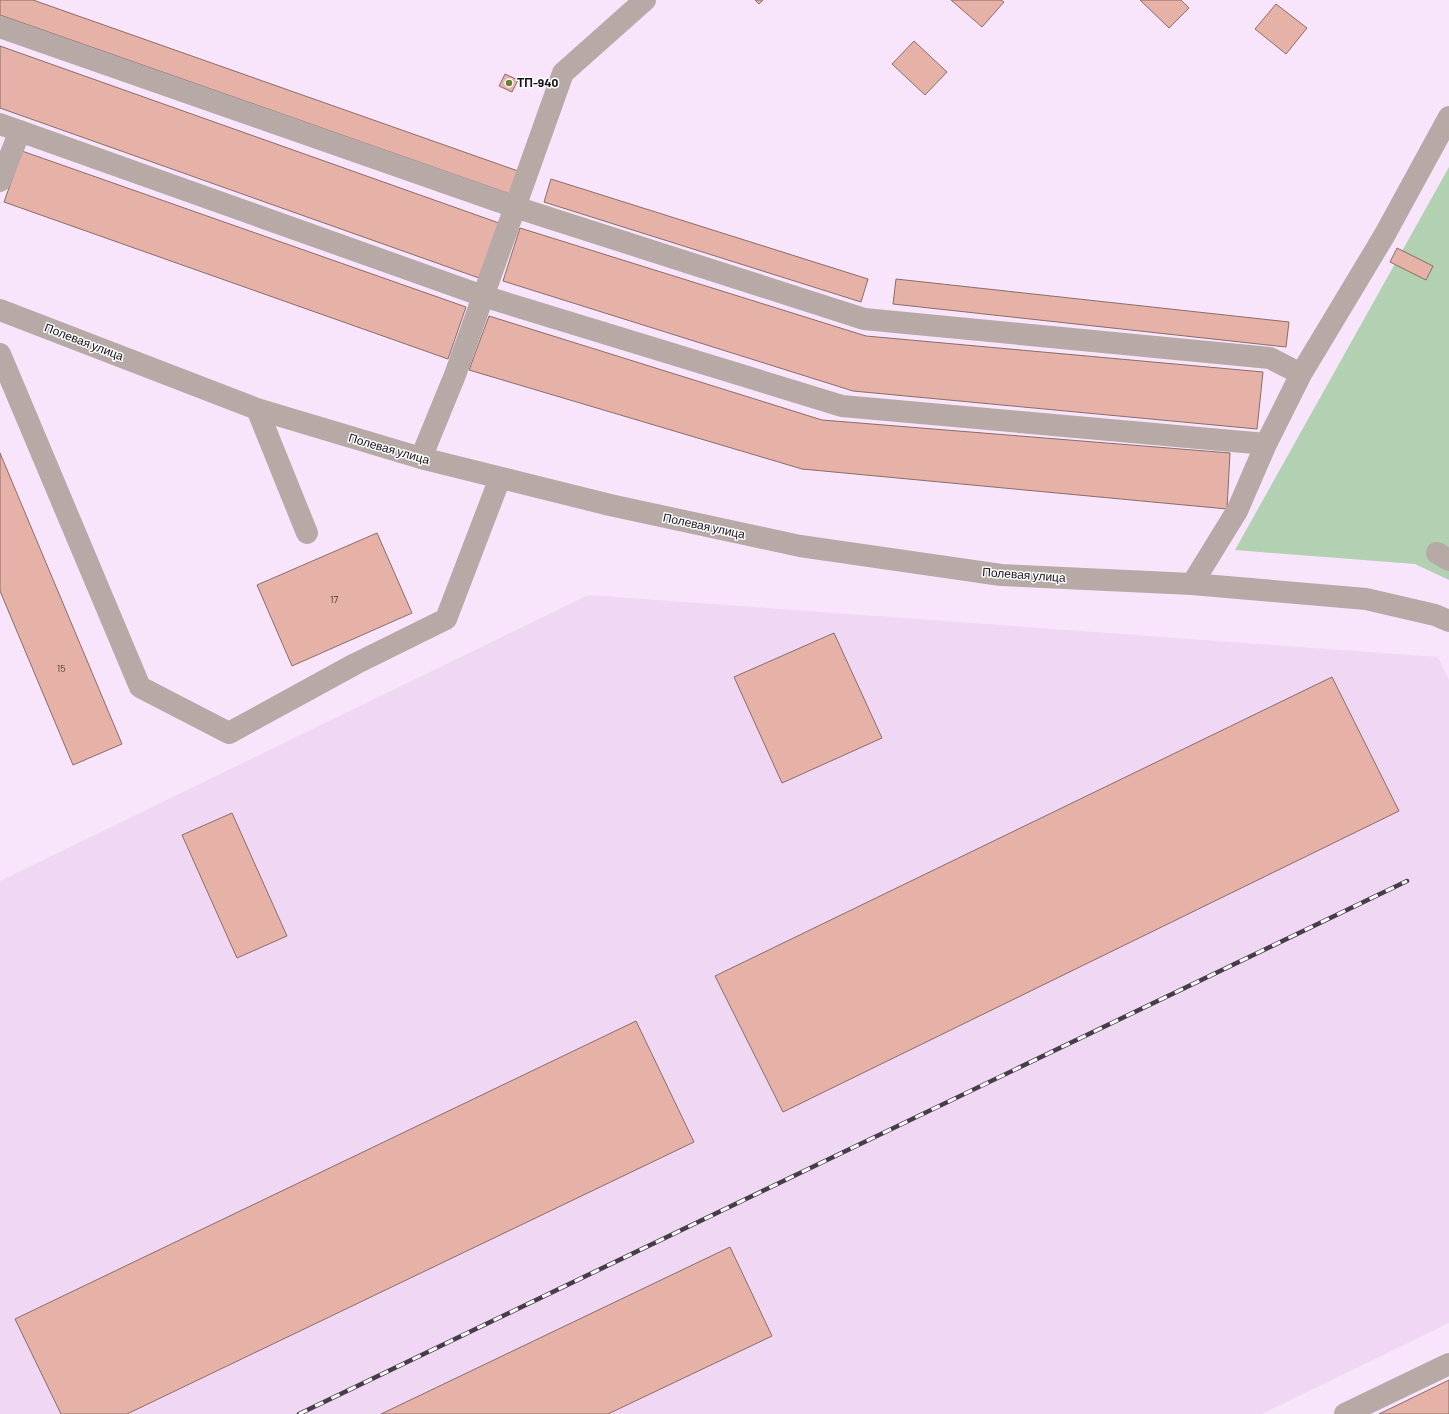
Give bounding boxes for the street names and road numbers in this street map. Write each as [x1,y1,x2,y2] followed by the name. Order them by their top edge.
[43,320,126,364] street label: Полевая улица
[347,430,432,467] street label: Полевая улица
[662,509,747,542] street label: Полевая улица
[982,564,1067,585] street label: Полевая улица

